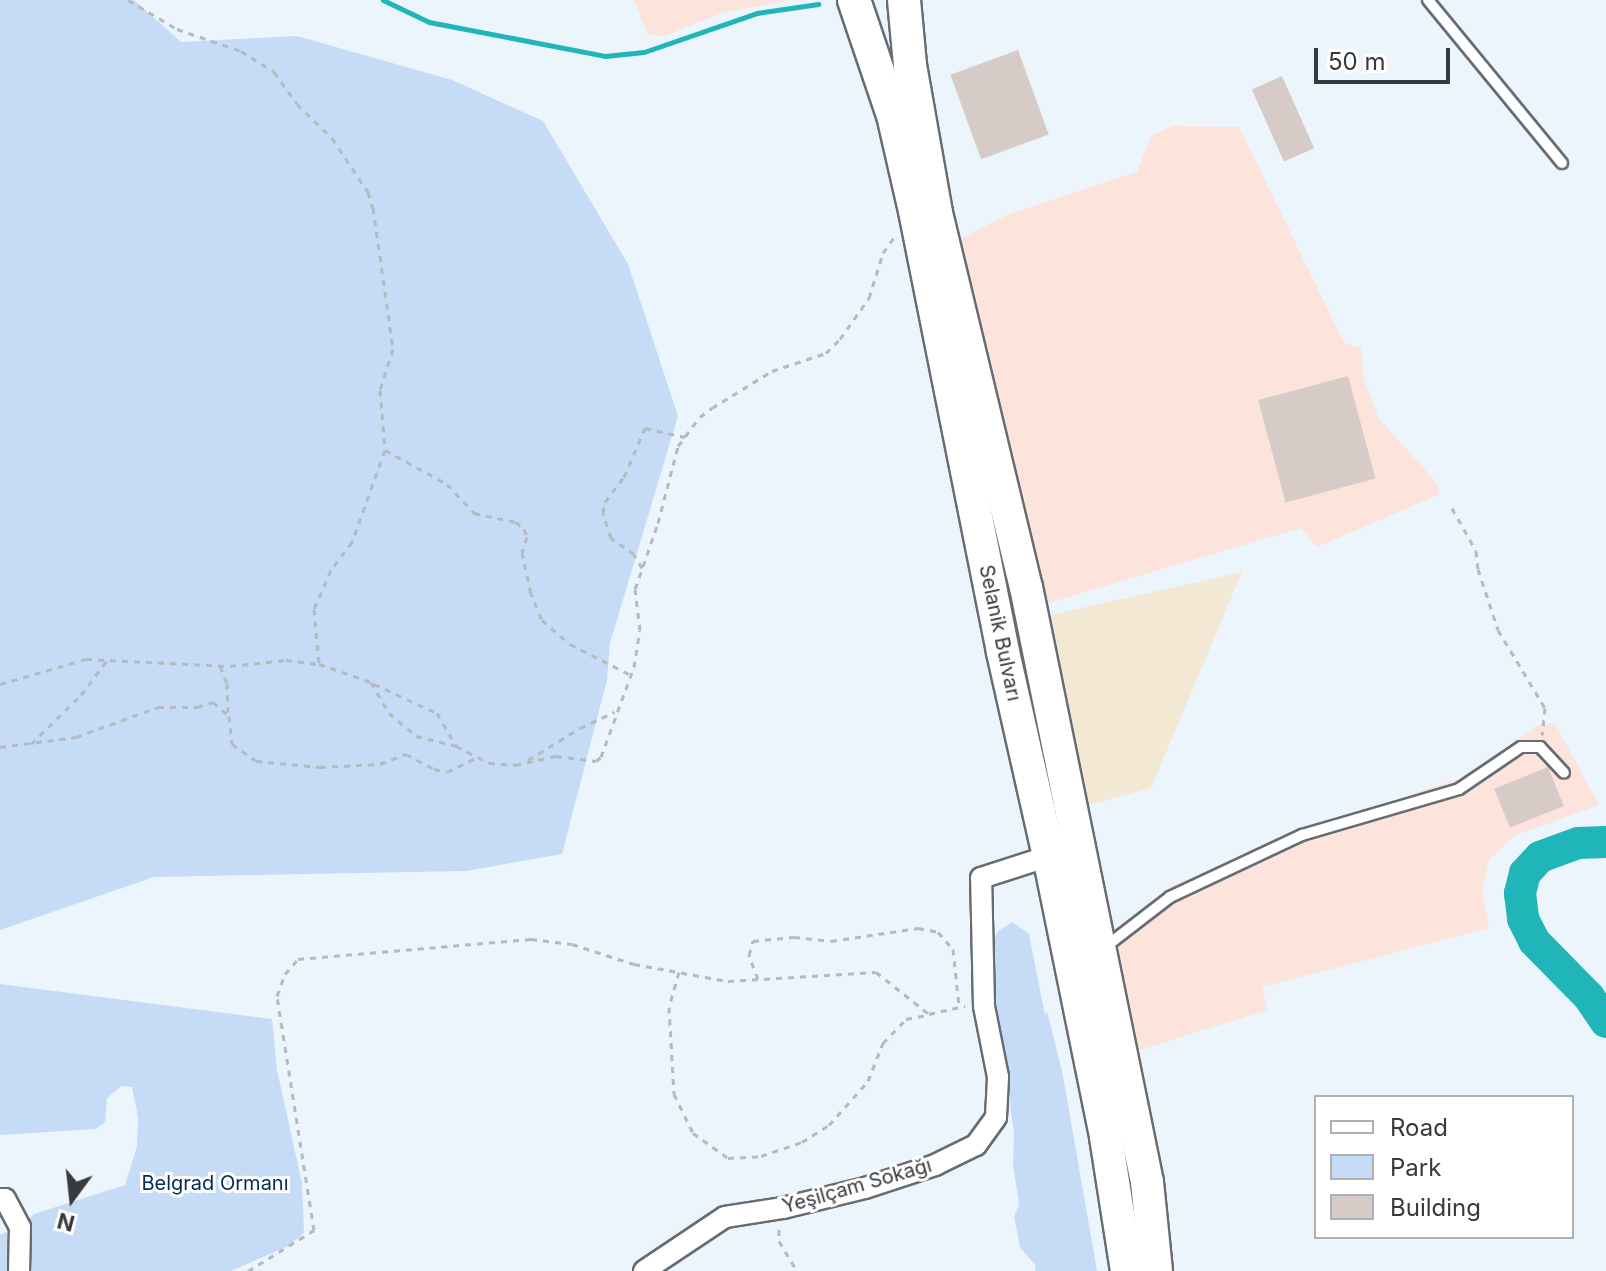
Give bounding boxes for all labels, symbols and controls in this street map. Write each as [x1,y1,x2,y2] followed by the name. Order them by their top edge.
[1318,32,1454,82] scale bar
[1328,47,1386,76] text: 50 m
[974,563,1026,703] street label: Selanik Bulvarı
[1314,1095,1574,1239] legend
[1390,1113,1448,1142] text: Road
[780,1153,934,1219] street label: Yeşilçam Sokağı
[1390,1153,1441,1182] text: Park
[32,1159,112,1239] north arrow
[141,1171,289,1195] park label: Belgrad Ormanı
[1390,1193,1481,1222] text: Building
[54,1207,77,1237] text: N

